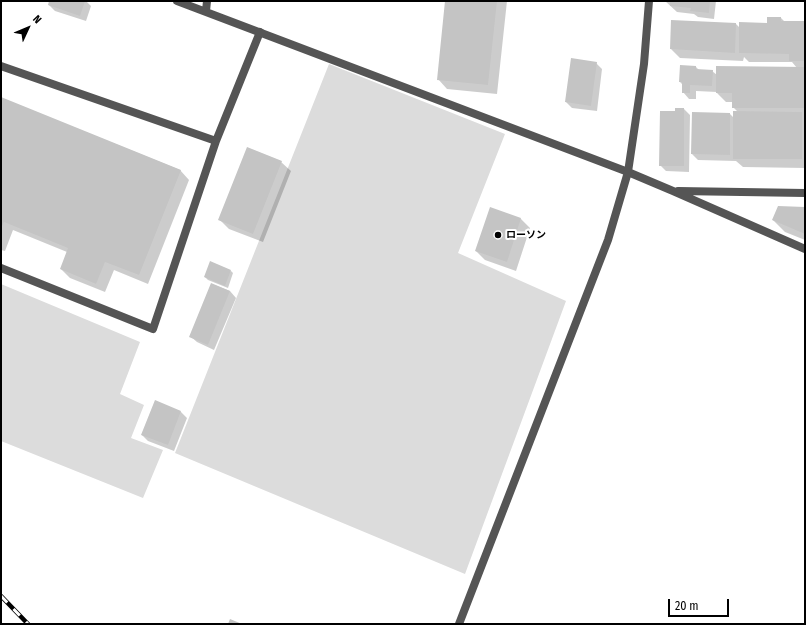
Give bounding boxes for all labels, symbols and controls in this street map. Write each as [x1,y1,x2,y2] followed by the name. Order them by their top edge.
[8,8,48,48] north arrow
[30,12,44,26] text: N
[506,229,546,241] place label: ローソン
[493,230,503,240] marker: ローソン
[670,591,731,617] scale bar
[675,599,699,613] text: 20 m

